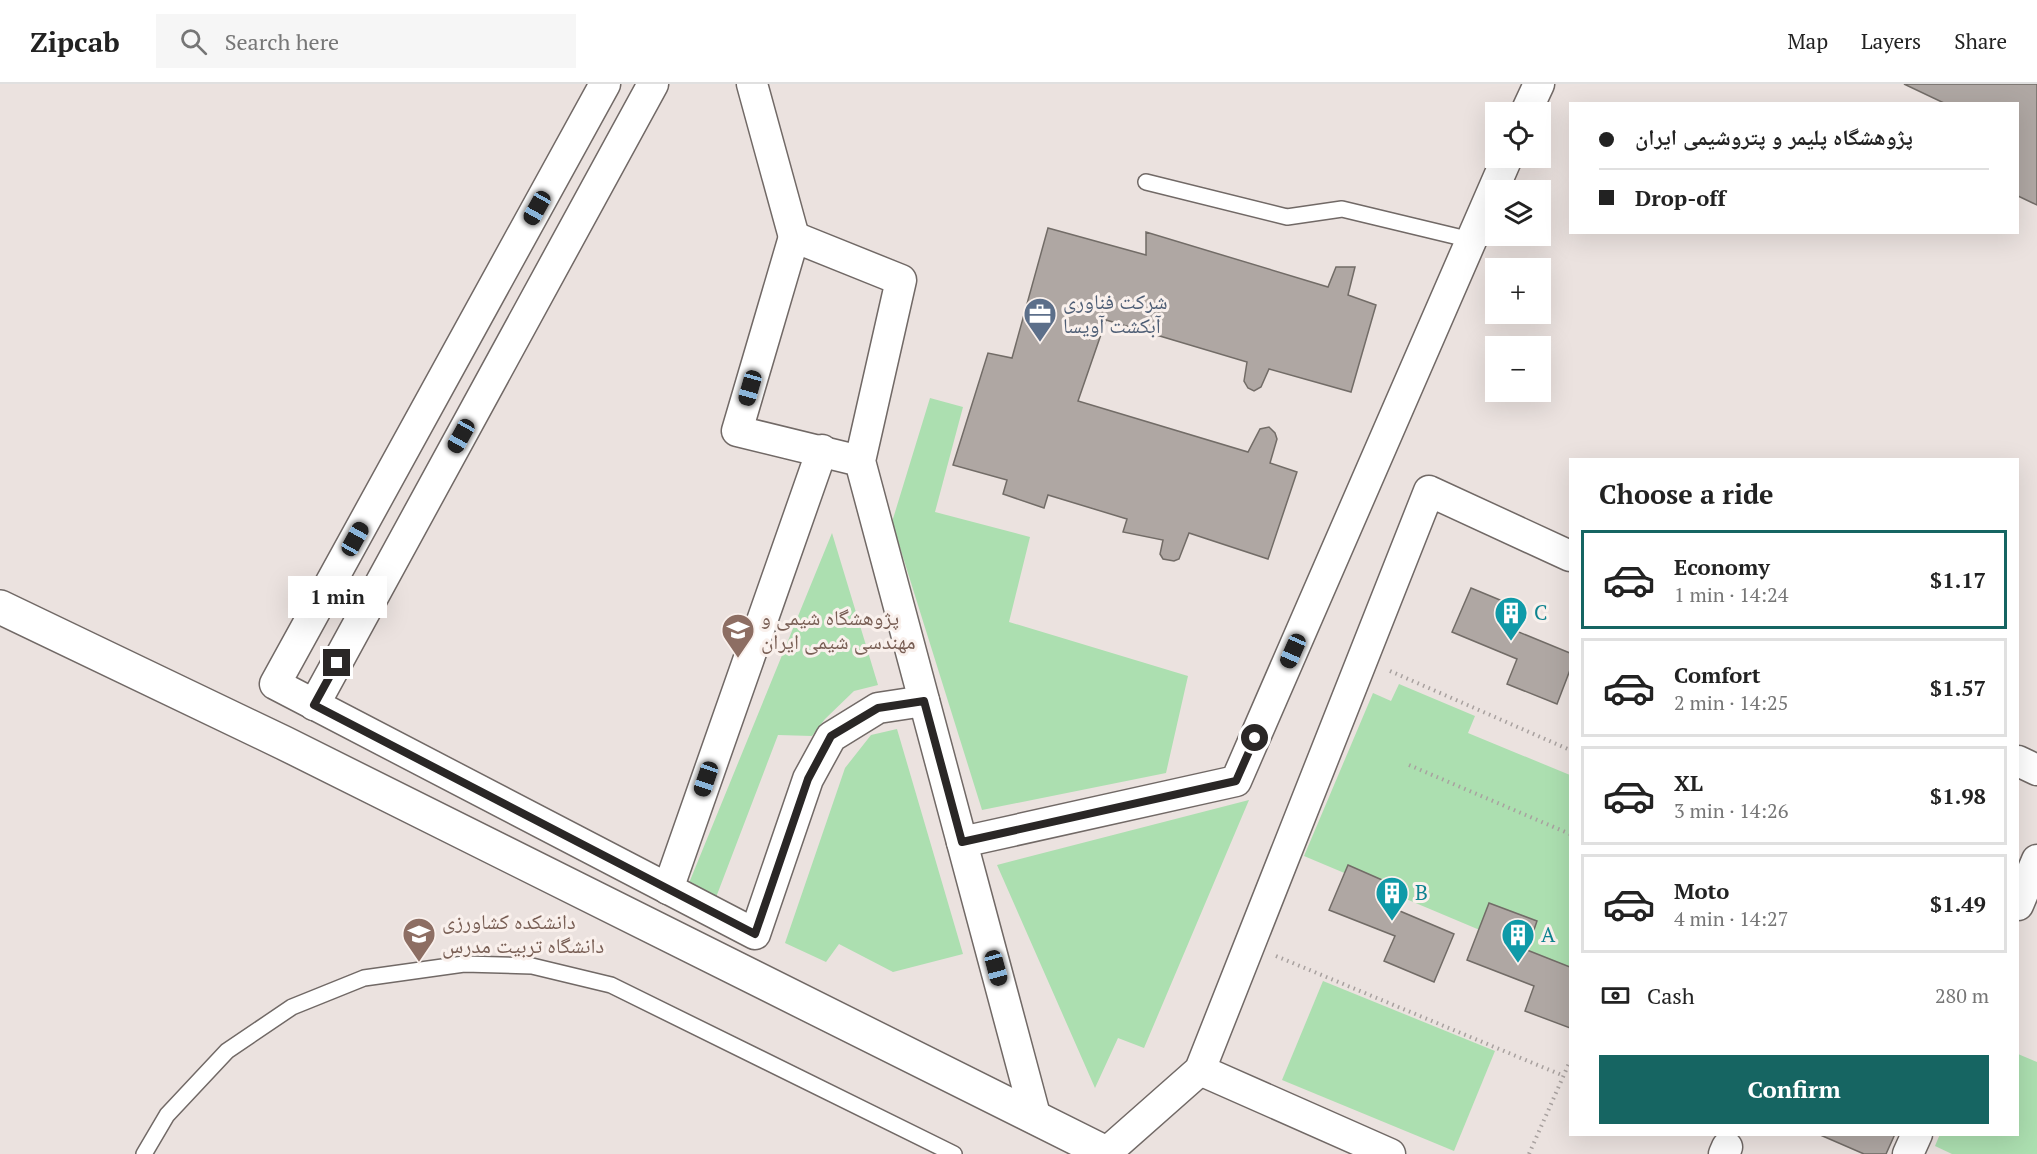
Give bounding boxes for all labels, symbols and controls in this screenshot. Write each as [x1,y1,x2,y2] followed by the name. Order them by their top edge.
[156,14,576,68] search box
[30,23,120,60] text: Zipcab
[177,25,210,58] icon: search
[225,27,339,56] text: Search here
[1787,27,1828,55] text: Map
[1861,27,1921,55] text: Layers
[1954,27,2007,55] text: Share
[1485,102,1551,402] map controls
[1485,102,1551,168] button: locate
[1635,122,1913,151] text: پژوهشگاه پلیمر و پتروشیمی ایران
[1485,180,1551,246] button: layers
[1635,183,1726,212] text: Drop-off
[520,188,554,228] car
[1485,258,1551,324] button: +
[1063,287,1167,339] place label: شرکت فناوری آبکشت آویسا
[1022,296,1058,343] office icon: شرکت فناوری آبکشت آویسا
[1485,336,1551,402] button: −
[736,368,764,408] car
[444,416,478,456] car
[1599,476,1774,512] text: Choose a ride
[338,519,372,559] car
[1674,552,1770,581] text: Economy
[1602,553,1656,607] icon: car
[1930,565,1986,594] text: $1.17
[288,576,386,618] callout: 1 min
[1674,581,1788,608] text: 1 min · 14:24
[310,583,365,610] text: 1 min
[1493,595,1529,642] building icon: C
[1534,598,1548,626] place label: C
[761,603,916,655] place label: پژوهشگاه شیمی و مهندسی شیمی ایران
[720,612,756,659] school or university icon: پژوهشگاه شیمی و مهندسی شیمی ایران
[1277,631,1309,671] car
[323,649,350,676] route end
[1674,660,1760,689] text: Comfort
[1602,661,1656,715] icon: car
[1930,673,1986,702] text: $1.57
[1674,689,1788,716] text: 2 min · 14:25
[1241,724,1268,751] route start
[692,759,720,799] car
[1674,768,1703,797] text: XL
[1602,769,1656,823] icon: car
[1930,781,1986,810] text: $1.98
[1674,797,1788,824] text: 3 min · 14:26
[1374,875,1410,922] building icon: B
[1674,876,1729,905] text: Moto
[1602,877,1656,931] icon: car
[1415,878,1428,906] place label: B
[1930,889,1986,918] text: $1.49
[1674,905,1788,932] text: 4 min · 14:27
[442,907,604,959] place label: دانشکده کشاورزی دانشگاه تربیت مدرس
[401,916,437,963] school or university icon: دانشکده کشاورزی دانشگاه تربیت مدرس
[1500,917,1536,964] building icon: A
[1541,920,1556,948] place label: A
[983,948,1009,988] car
[1599,979,1632,1012] icon: cash
[1647,981,1695,1010] text: Cash
[1935,982,1989,1009] text: 280 m
[1599,1055,1989,1124] button: Confirm

